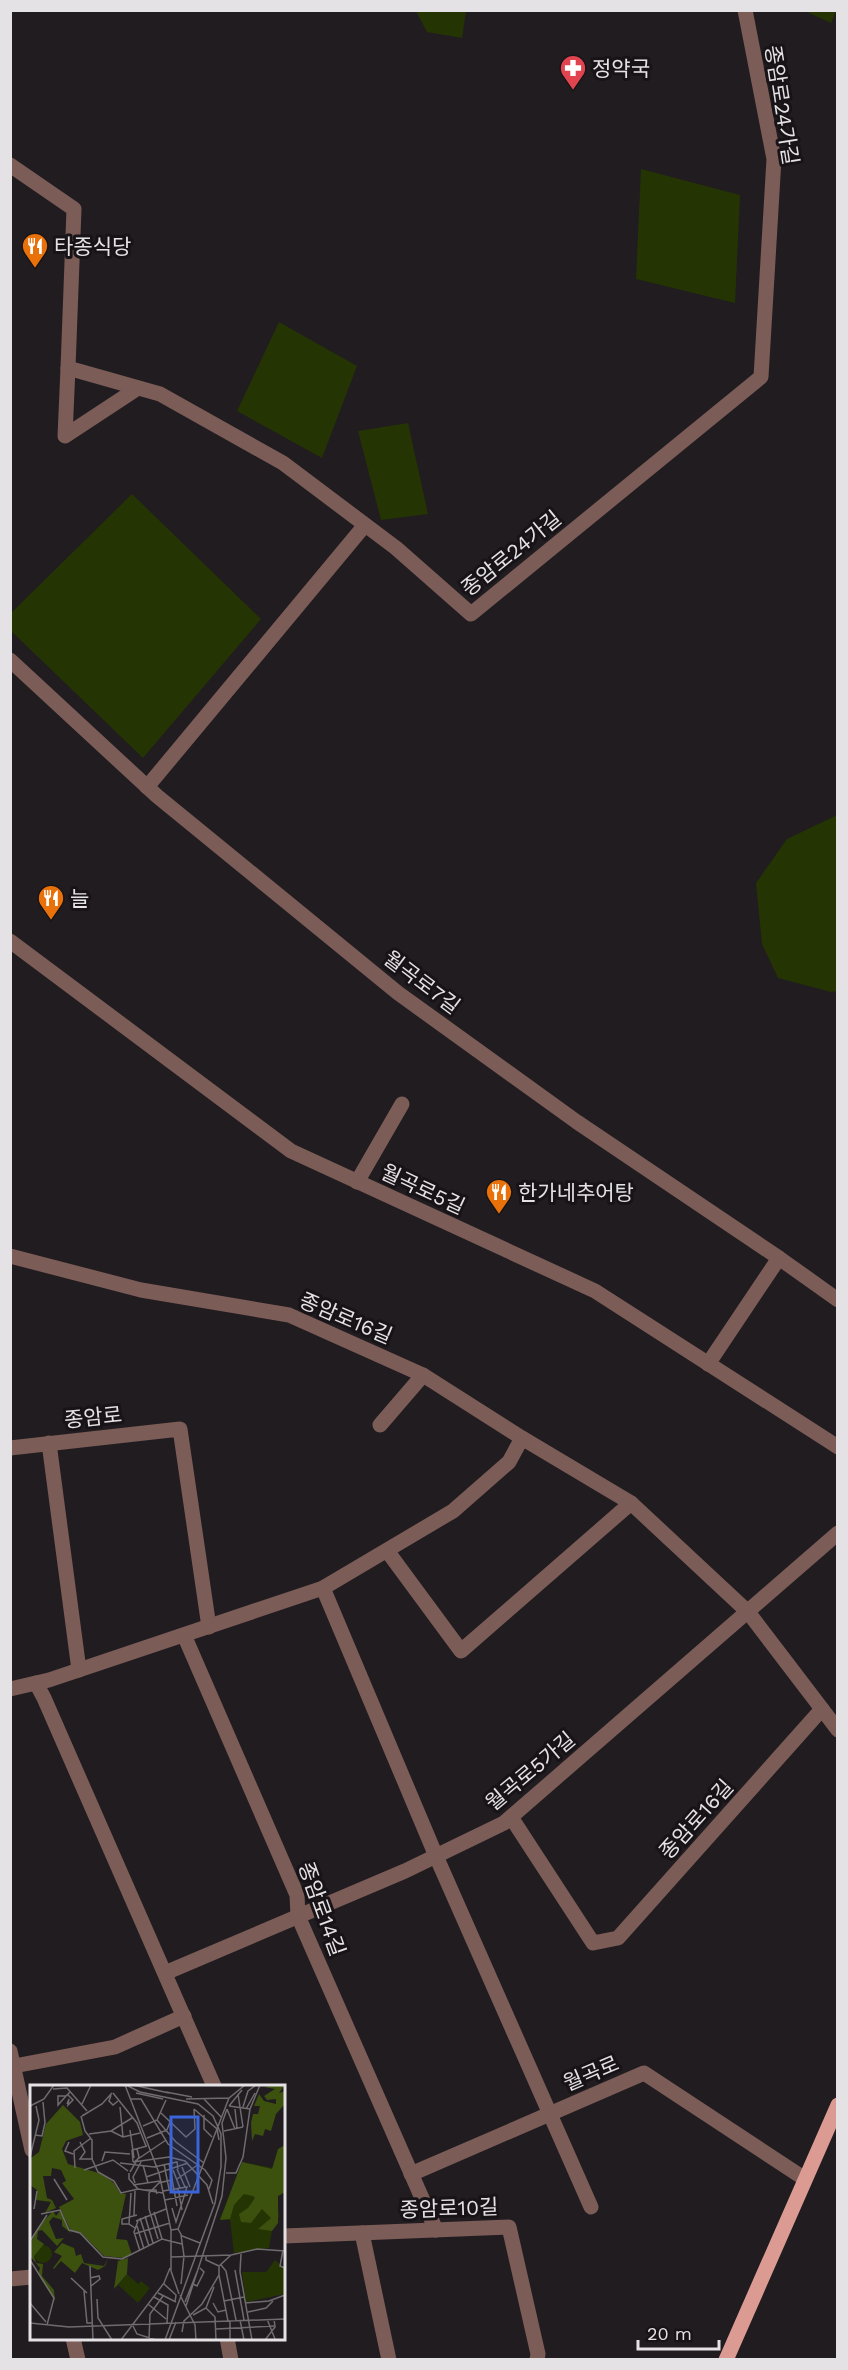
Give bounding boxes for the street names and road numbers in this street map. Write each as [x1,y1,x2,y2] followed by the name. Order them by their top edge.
[760,43,804,167] street label: 종암로24가길
[456,505,566,601] street label: 종암로24가길
[379,945,465,1019] street label: 월곡로7길
[377,1159,469,1219] street label: 월곡로5길
[296,1287,396,1349] street label: 종암로16길
[63,1402,123,1432] street label: 종암로
[480,1726,580,1816] street label: 월곡로5가길
[654,1774,738,1864] street label: 종암로16길
[293,1859,351,1959] street label: 종암로14길
[559,2050,623,2096] street label: 월곡로
[399,2194,499,2222] street label: 종암로10길

